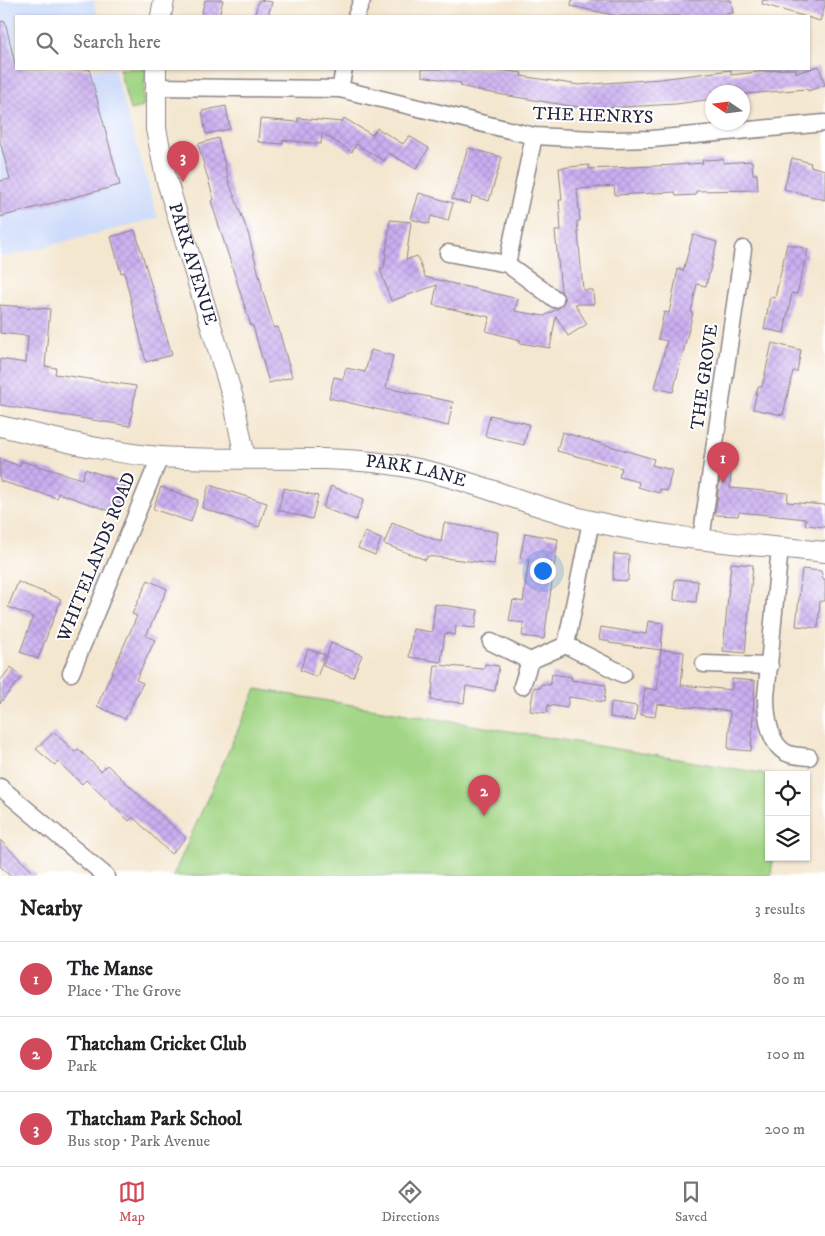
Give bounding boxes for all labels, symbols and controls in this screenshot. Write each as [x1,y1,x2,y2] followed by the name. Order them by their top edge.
[15,15,810,70] search box
[33,29,61,57] icon: search
[73,31,161,54] text: Search here
[705,85,750,130] north arrow
[532,103,654,129] street label: THE HENRYS
[167,141,199,182] pin: 3
[163,200,221,328] street label: PARK AVENUE
[687,323,723,431] street label: THE GROVE
[707,442,739,483] pin: 1
[365,450,469,492] street label: PARK LANE
[53,469,141,646] street label: WHITELANDS ROAD
[530,558,556,584] your location
[765,771,810,861] map controls
[765,771,810,816] button: locate
[468,775,500,816] pin: 2
[765,816,810,861] button: layers
[20,896,82,922] text: Nearby
[755,899,805,919] text: 3 results
[67,958,153,981] text: The Manse
[33,969,39,989] text: 1
[773,969,805,989] text: 80 m
[67,981,181,1001] text: Place · The Grove
[67,1033,246,1056] text: Thatcham Cricket Club
[32,1044,40,1064] text: 2
[767,1044,805,1064] text: 100 m
[67,1056,97,1076] text: Park
[67,1108,242,1131] text: Thatcham Park School
[33,1119,39,1139] text: 3
[764,1119,805,1139] text: 200 m
[67,1131,210,1151] text: Bus stop · Park Avenue
[118,1178,146,1226] tab: Map
[381,1178,439,1226] tab: Directions
[675,1178,707,1226] tab: Saved

